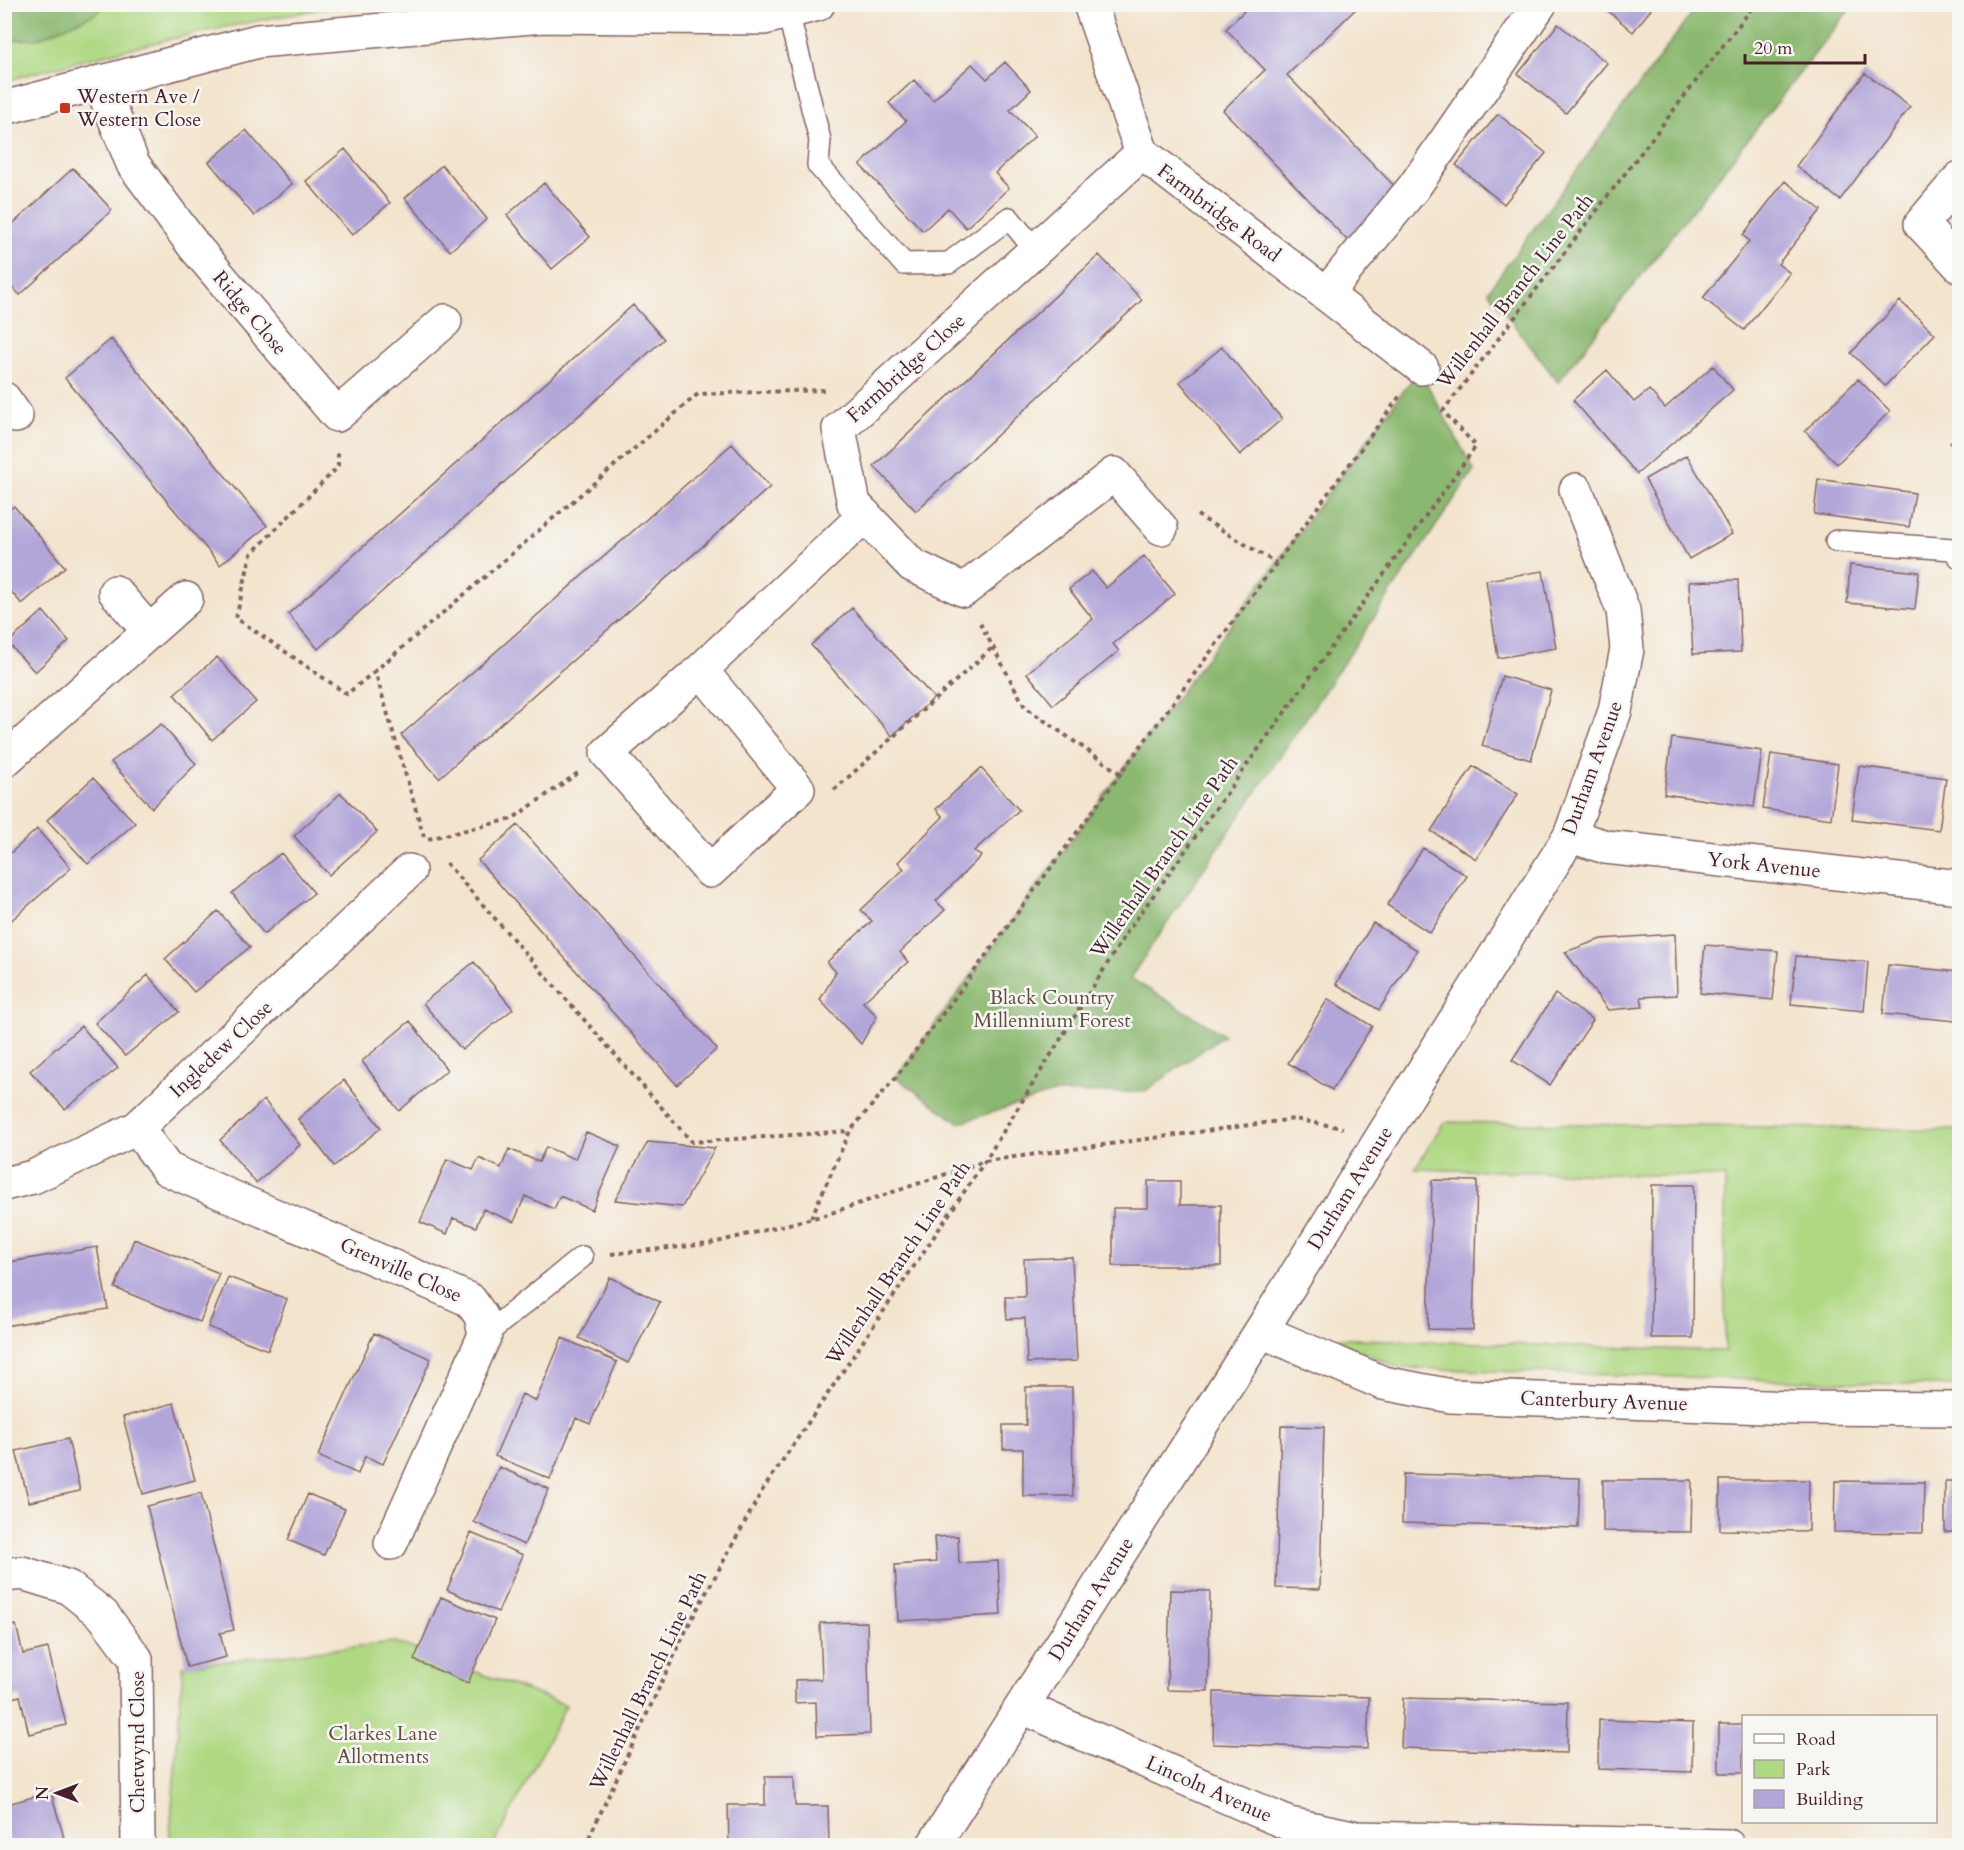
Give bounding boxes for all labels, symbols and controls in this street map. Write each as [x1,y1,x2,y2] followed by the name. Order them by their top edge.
[1745,27,1865,65] scale bar
[1754,36,1793,61] text: 20 m
[76,83,201,133] place label: Western Ave / Western Close
[58,101,72,115] marker: Western Ave / Western Close
[1152,158,1287,269] street label: Farmbridge Road
[1430,188,1600,395] street label: Willenhall Branch Line Path
[207,265,293,361] street label: Ridge Close
[841,307,971,429] street label: Farmbridge Close
[1555,697,1629,839] street label: Durham Avenue
[1083,750,1244,964] street label: Willenhall Branch Line Path
[1706,846,1822,884] street label: York Avenue
[974,984,1131,1034] park label: Black Country Millennium Forest
[164,994,278,1104] street label: Ingledew Close
[1301,1121,1399,1255] street label: Durham Avenue
[819,1155,977,1371] street label: Willenhall Branch Line Path
[336,1231,466,1309] street label: Grenville Close
[1520,1385,1688,1417] street label: Canterbury Avenue
[1042,1532,1140,1666] street label: Durham Avenue
[583,1567,713,1796] street label: Willenhall Branch Line Path
[124,1671,151,1813] street label: Chetwynd Close
[1742,1715,1937,1823] legend
[328,1720,438,1770] park label: Clarkes Lane Allotments
[1796,1727,1836,1752] text: Road
[1142,1749,1276,1829] street label: Lincoln Avenue
[1796,1757,1831,1782] text: Park
[27,1763,87,1823] north arrow
[32,1786,54,1800] text: N
[1796,1787,1864,1812] text: Building

